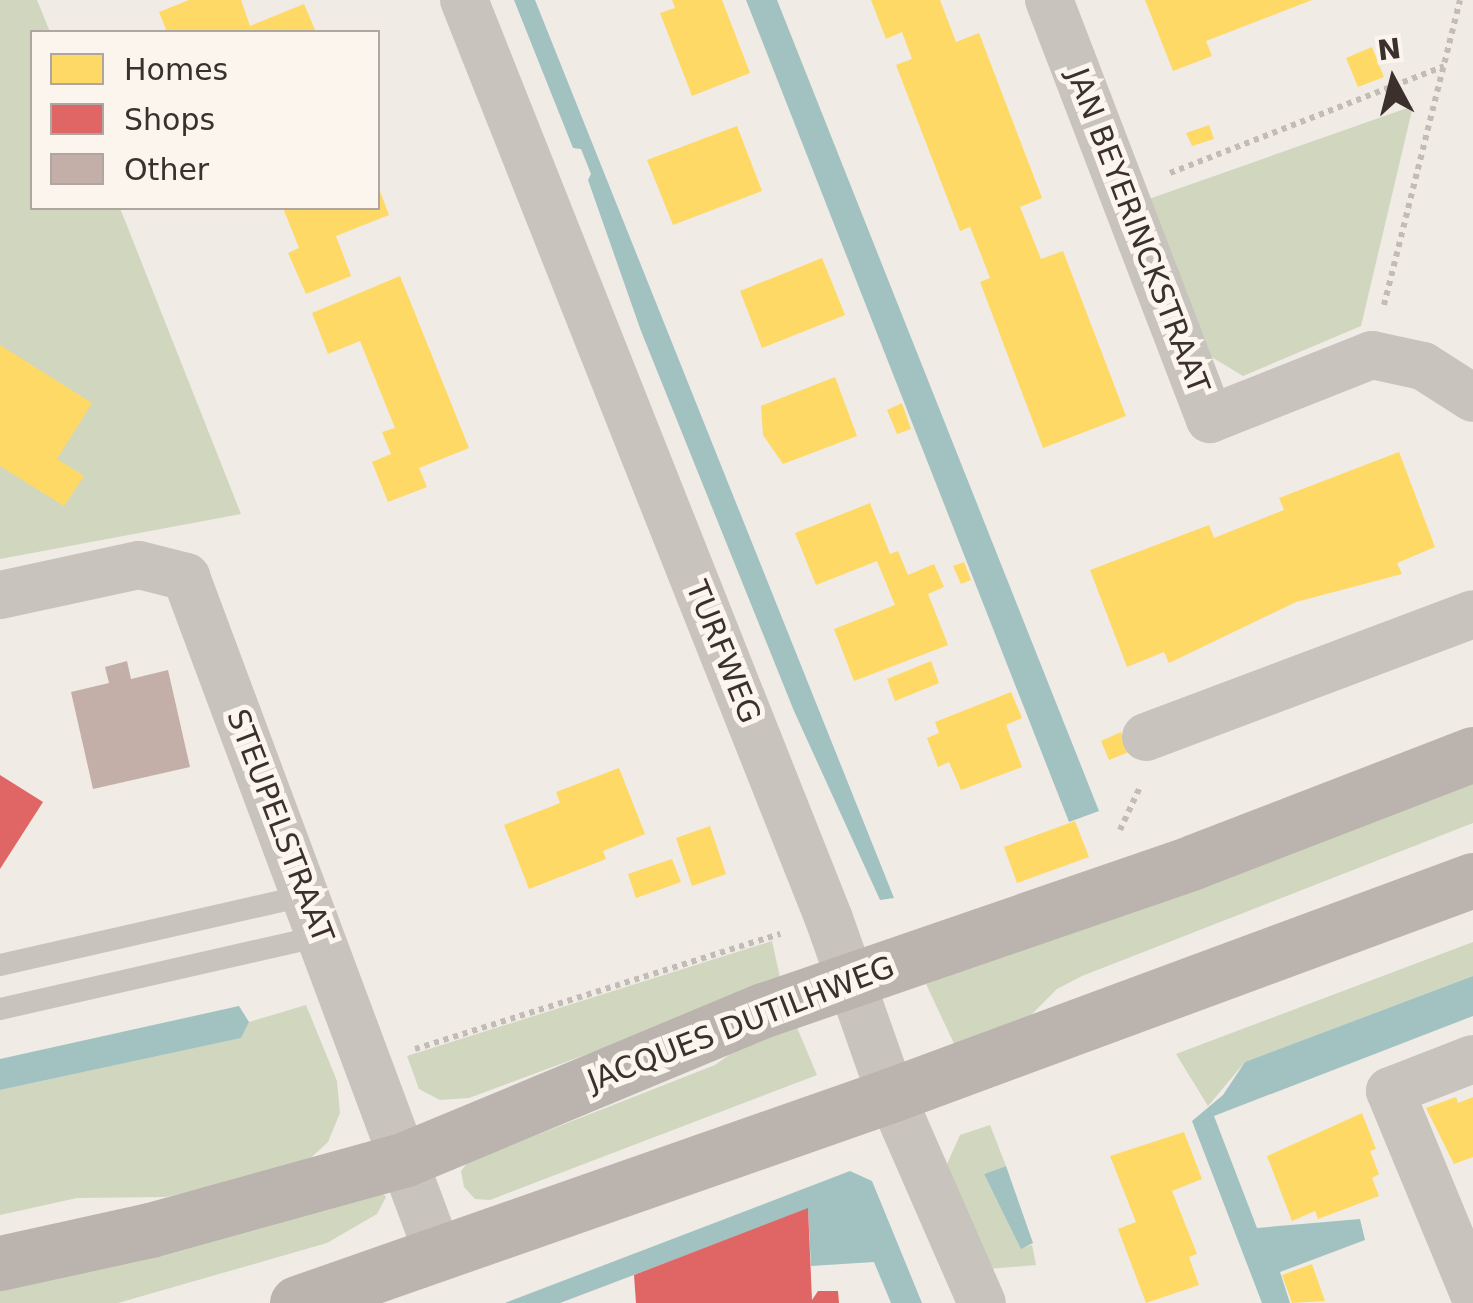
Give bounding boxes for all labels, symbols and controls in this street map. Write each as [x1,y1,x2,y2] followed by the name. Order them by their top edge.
[30,30,380,210] legend
[1343,30,1443,130] north arrow
[1376,32,1403,68] text: N
[124,52,228,87] text: Homes
[1059,63,1217,399] street label: JAN BEYERINCKSTRAAT
[124,102,215,137] text: Shops
[124,152,209,187] text: Other
[678,576,768,728] street label: TURFWEG
[219,704,341,948] street label: STEUPELSTRAAT
[582,949,900,1099] street label: JACQUES DUTILHWEG

